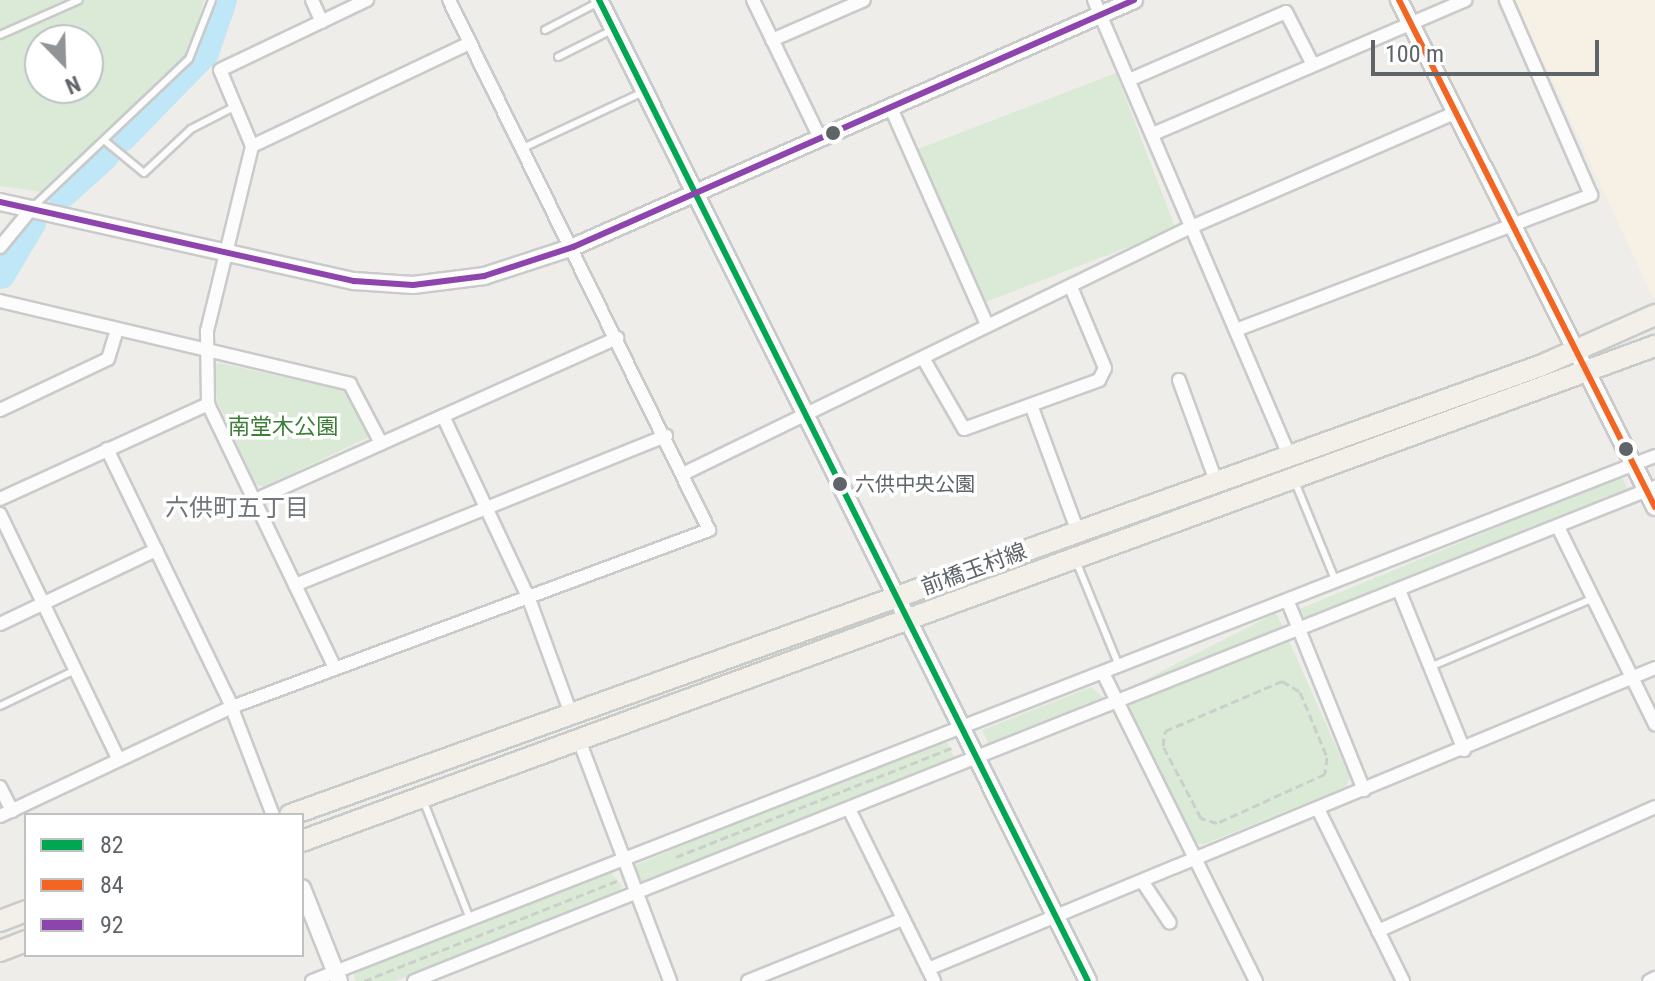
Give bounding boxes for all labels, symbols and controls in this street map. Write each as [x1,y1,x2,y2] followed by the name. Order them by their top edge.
[24,24,104,104] north arrow
[1375,24,1603,74] scale bar
[1385,40,1444,68] text: 100 m
[62,71,84,99] text: N
[825,125,841,141] unlabelled marker
[228,414,338,440] park label: 南堂木公園
[1618,441,1634,457] unlabelled marker
[855,472,975,496] place label: 六供中央公園
[832,476,848,492] marker: 六供中央公園
[165,495,309,523] district label: 六供町五丁目
[918,538,1030,600] street label: 前橋玉村線
[24,813,304,957] legend
[100,831,124,859] text: 82
[100,871,124,899] text: 84
[100,911,124,939] text: 92

